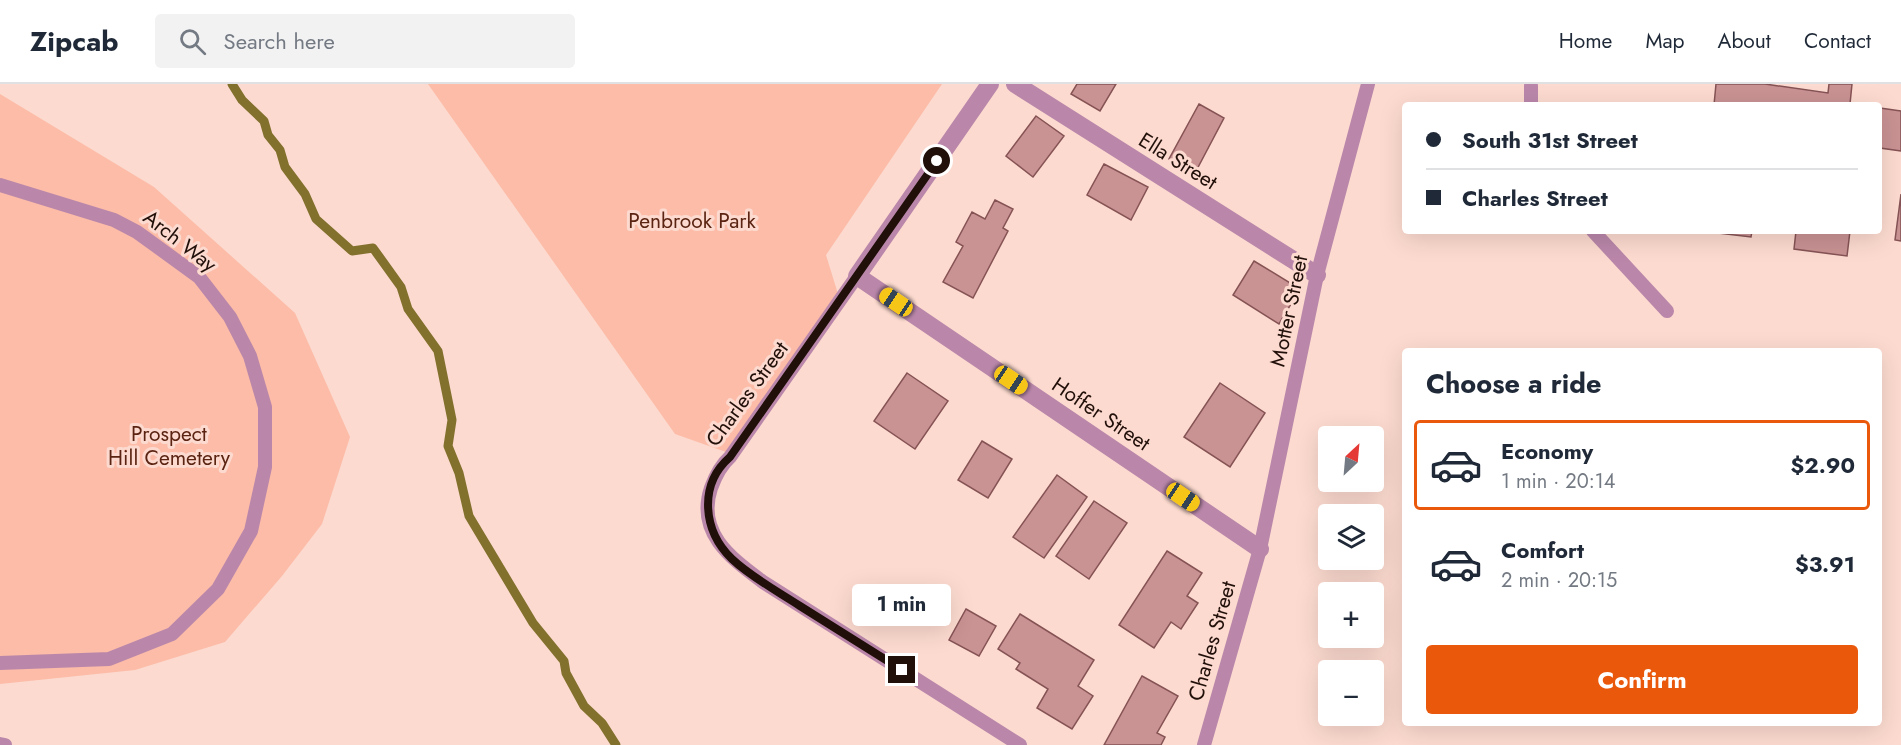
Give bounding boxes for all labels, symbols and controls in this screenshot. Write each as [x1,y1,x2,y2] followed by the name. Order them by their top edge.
[155,14,575,68] search box
[30,21,119,62] text: Zipcab
[176,25,209,58] icon: search
[224,25,335,57] text: Search here
[1559,26,1612,56] text: Home
[1645,26,1685,56] text: Map
[1718,26,1771,56] text: About
[1804,26,1871,56] text: Contact
[1462,124,1638,156] text: South 31st Street
[1133,125,1223,197] street label: Ella Street
[923,147,950,174] route start
[1462,182,1608,214] text: Charles Street
[137,203,224,280] street label: Arch Way
[628,206,756,236] park label: Penbrook Park
[1263,253,1315,369] street label: Motter Street
[876,284,916,320] car
[699,335,795,453] street label: Charles Street
[991,362,1031,398] car
[1426,364,1601,403] text: Choose a ride
[1046,370,1156,458] street label: Hoffer Street
[108,419,231,473] park label: Prospect Hill Cemetery
[1318,426,1384,492] north arrow
[1318,426,1384,726] map controls
[1501,435,1593,467] text: Economy
[1429,438,1483,492] icon: car
[1791,449,1855,481] text: $2.90
[1501,467,1615,496] text: 1 min · 20:14
[1163,479,1203,515] car
[1318,504,1384,570] button: layers
[1501,534,1584,566] text: Comfort
[1429,537,1483,591] icon: car
[1795,548,1855,580] text: $3.91
[1501,566,1617,595] text: 2 min · 20:15
[1181,578,1243,704] street label: Charles Street
[1318,582,1384,648] button: +
[852,583,952,625] callout: 1 min
[877,590,926,619] text: 1 min
[1426,645,1858,714] button: Confirm
[888,656,915,683] route end
[1318,660,1384,726] button: −

